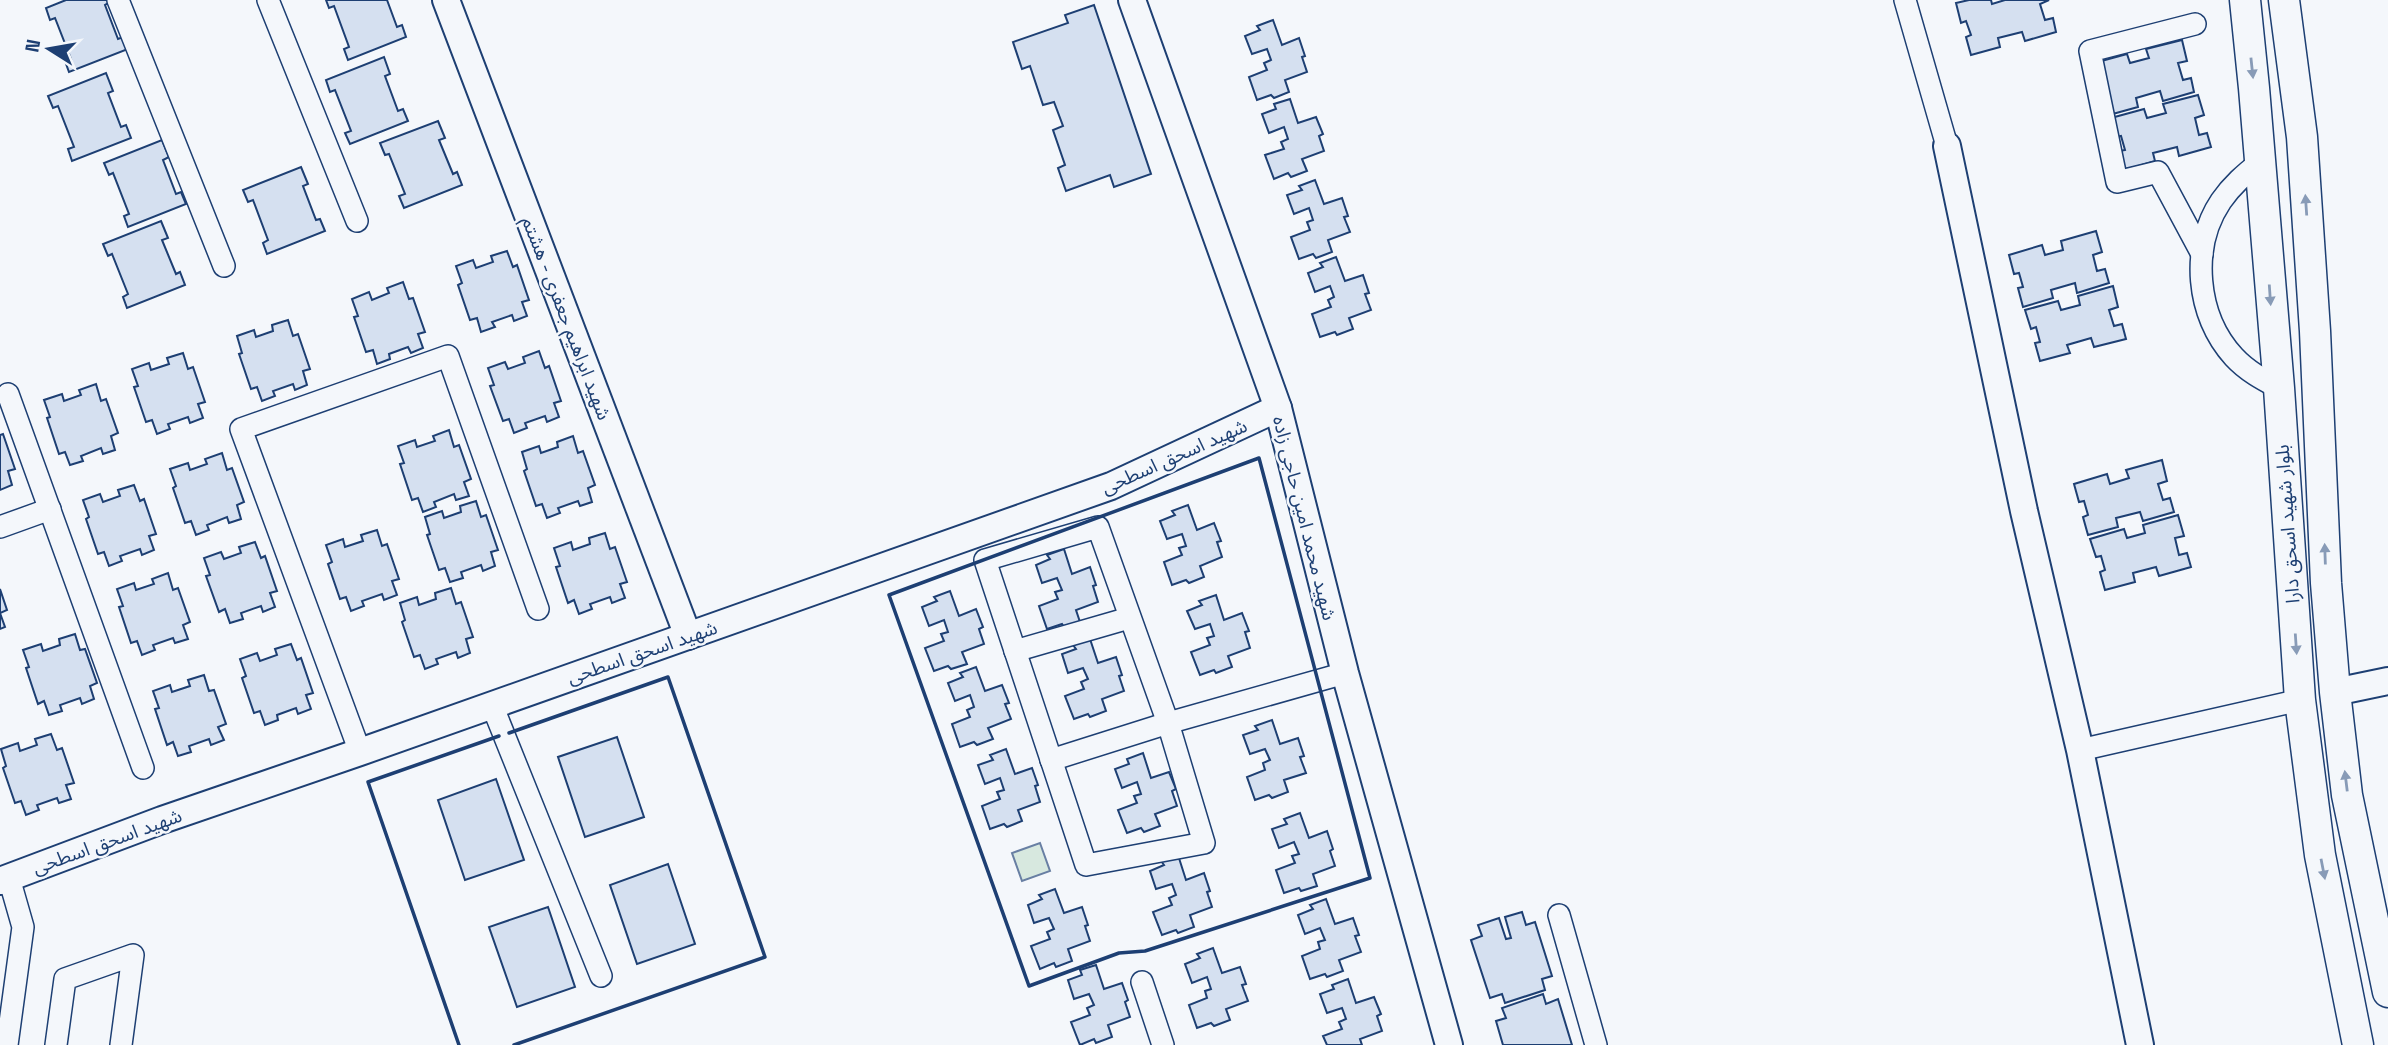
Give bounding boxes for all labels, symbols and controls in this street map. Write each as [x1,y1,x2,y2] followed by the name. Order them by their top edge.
[14,14,84,84] north arrow
[19,37,46,54] text: N
[2247,57,2258,79] one-way arrow
[2300,194,2311,216] one-way arrow
[514,213,617,424] street label: شهید ابراهیم جعفری - هشتم
[2265,284,2276,306] one-way arrow
[1097,413,1251,500] street label: شهید اسحق اسطحی
[1267,413,1342,623] street label: شهید محمد امین حاجی زاده
[2269,444,2306,604] street label: بلوار شهید اسحق دارا
[2319,543,2330,565] one-way arrow
[564,615,721,690] street label: شهید اسحق اسطحی
[2291,633,2302,655] one-way arrow
[2340,770,2351,792] one-way arrow
[29,803,185,880] street label: شهید اسحق اسطحی
[2317,858,2328,880] one-way arrow

